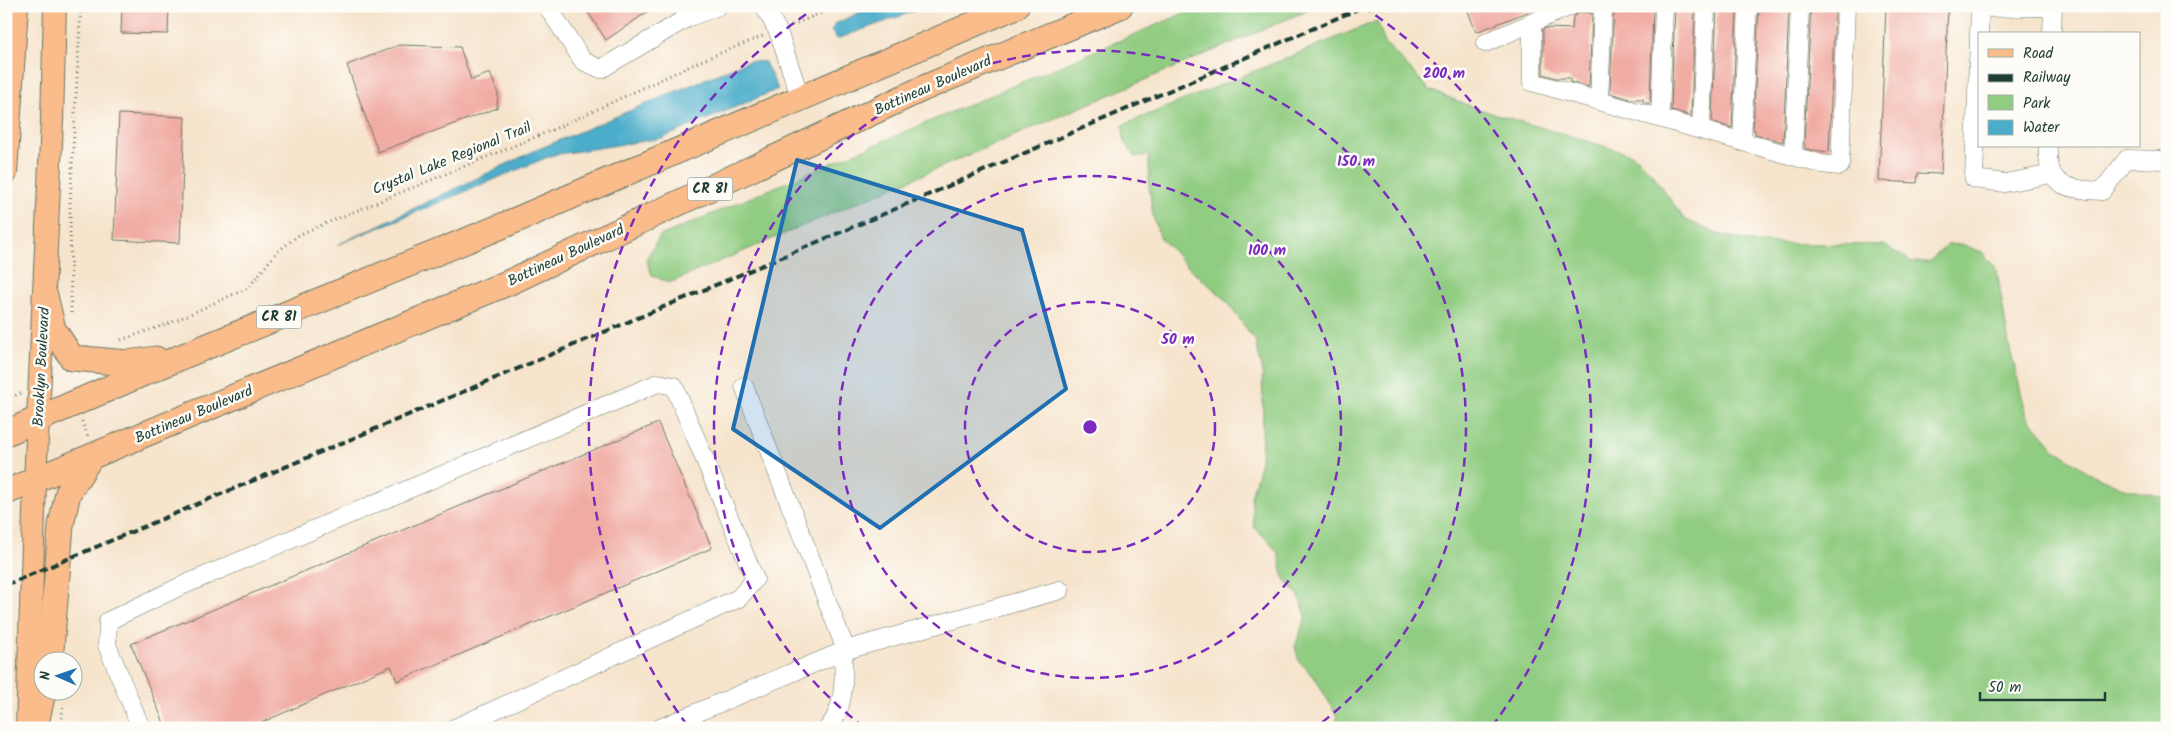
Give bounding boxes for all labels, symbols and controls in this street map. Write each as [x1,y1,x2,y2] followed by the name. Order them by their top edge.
[1978,32,2140,148] legend
[2023,42,2054,66] text: Road
[870,49,996,123] street label: Bottineau Boulevard
[1423,62,1465,86] text: 200 m
[2023,66,2071,90] text: Railway
[2023,92,2051,116] text: Park
[369,116,536,202] street label: Crystal Lake Regional Trail
[2023,116,2060,140] text: Water
[1337,150,1375,174] text: 150 m
[688,178,732,200] road number: CR 81
[504,218,629,294] street label: Bottineau Boulevard
[1248,239,1286,263] text: 100 m
[27,306,57,427] street label: Brooklyn Boulevard
[256,306,302,328] road number: CR 81
[1160,328,1195,352] text: 50 m
[131,379,257,451] street label: Bottineau Boulevard
[1081,418,1099,436] centre of rings
[32,652,82,702] north arrow
[1980,669,2106,701] scale bar
[35,671,57,680] text: N
[1988,676,2022,700] text: 50 m

